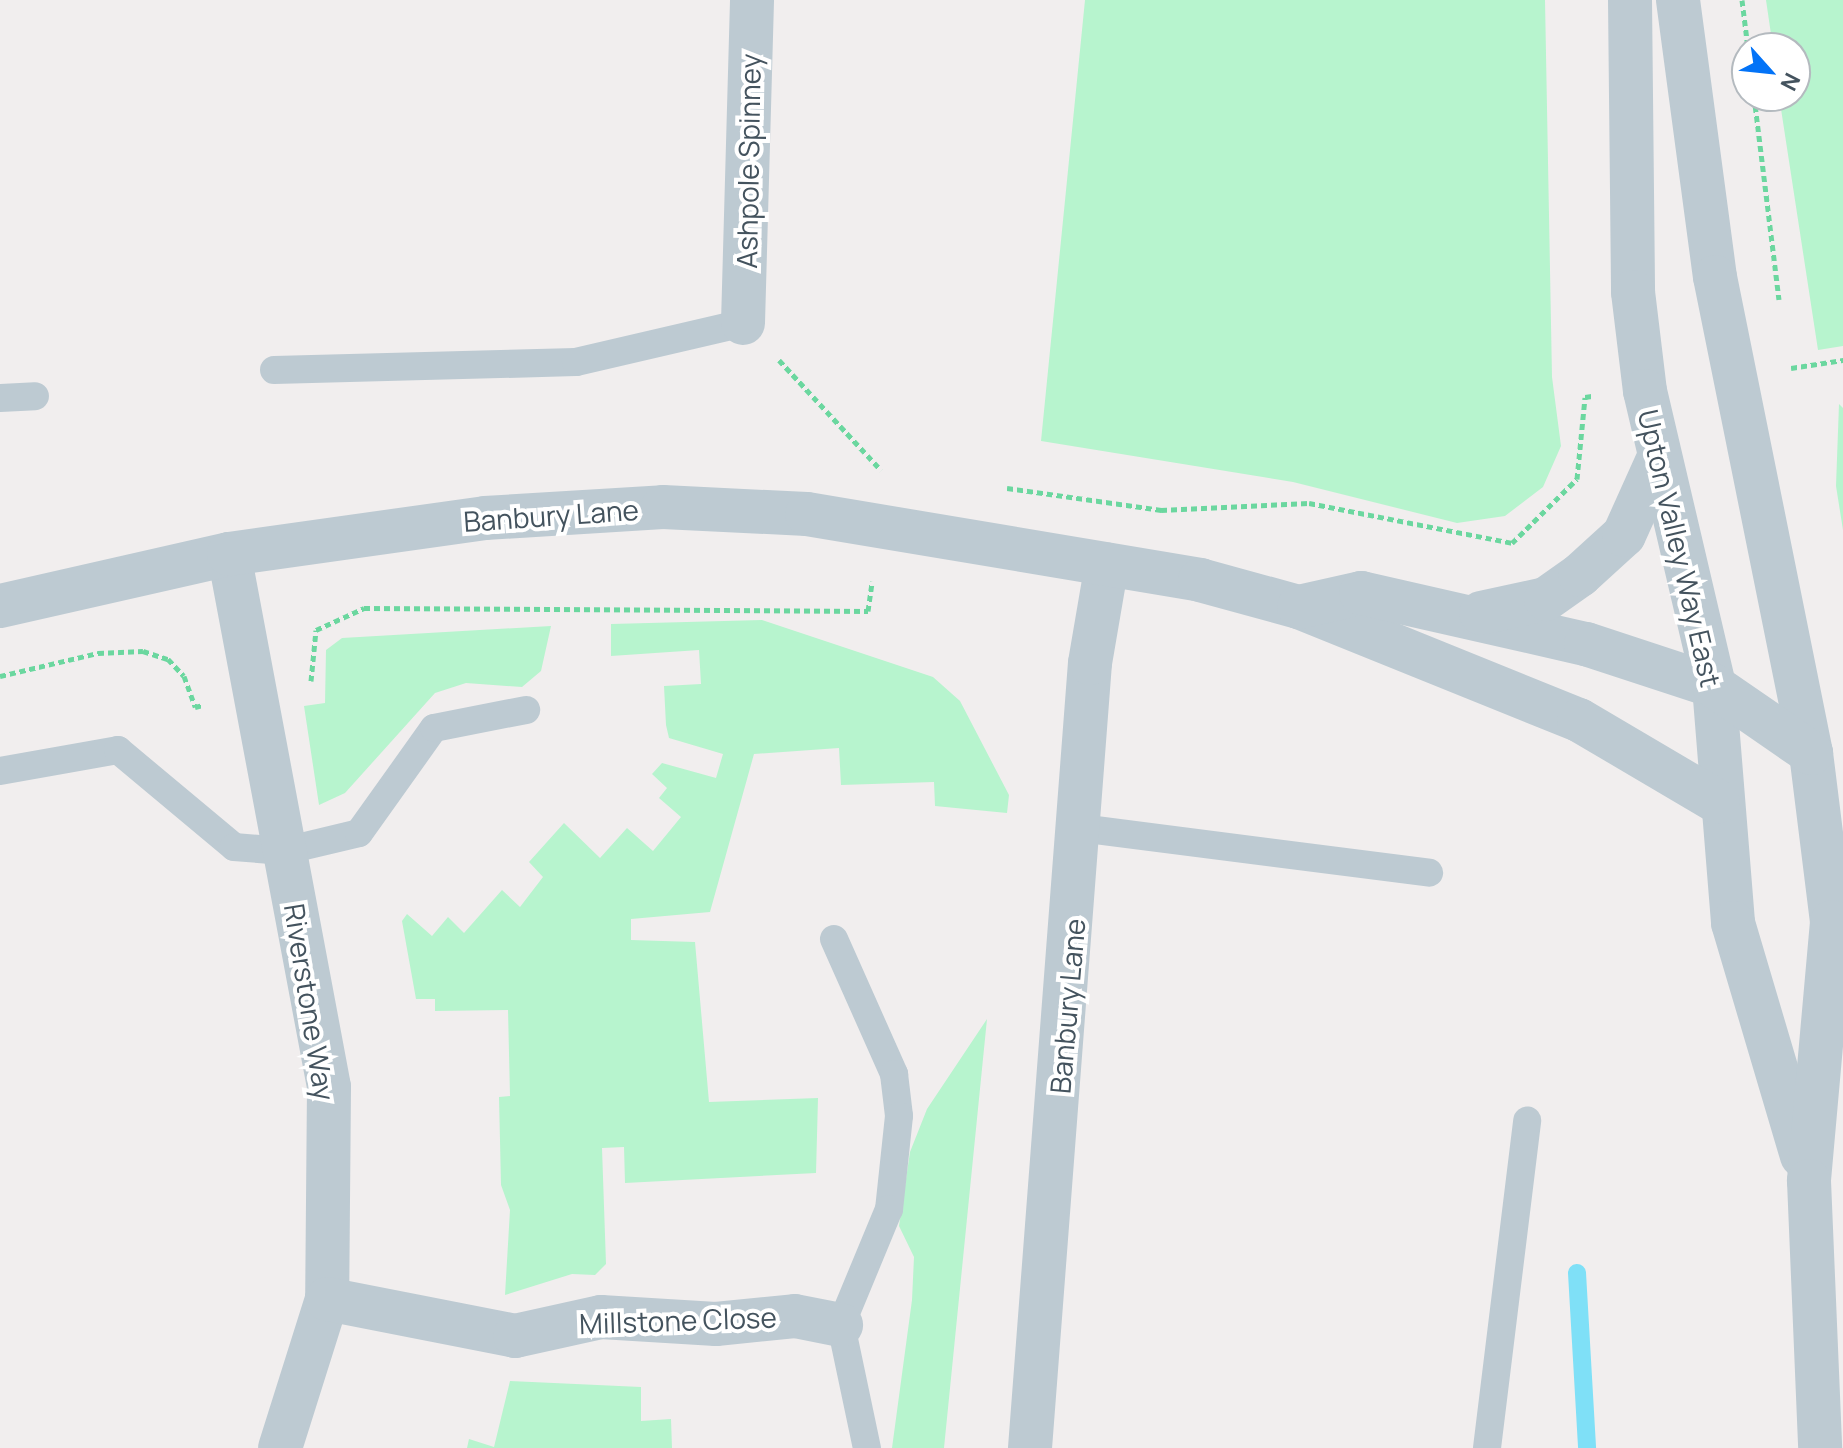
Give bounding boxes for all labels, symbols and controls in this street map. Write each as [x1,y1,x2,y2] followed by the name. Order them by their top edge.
[1731,32,1811,112] north arrow
[729,53,767,269] street label: Ashpole Spinney
[1774,68,1808,96] text: N
[1632,406,1728,690] street label: Upton Valley Way East
[462,492,640,538] street label: Banbury Lane
[278,901,342,1103] street label: Riverstone Way
[1043,917,1091,1095] street label: Banbury Lane
[579,1300,777,1340] street label: Millstone Close

